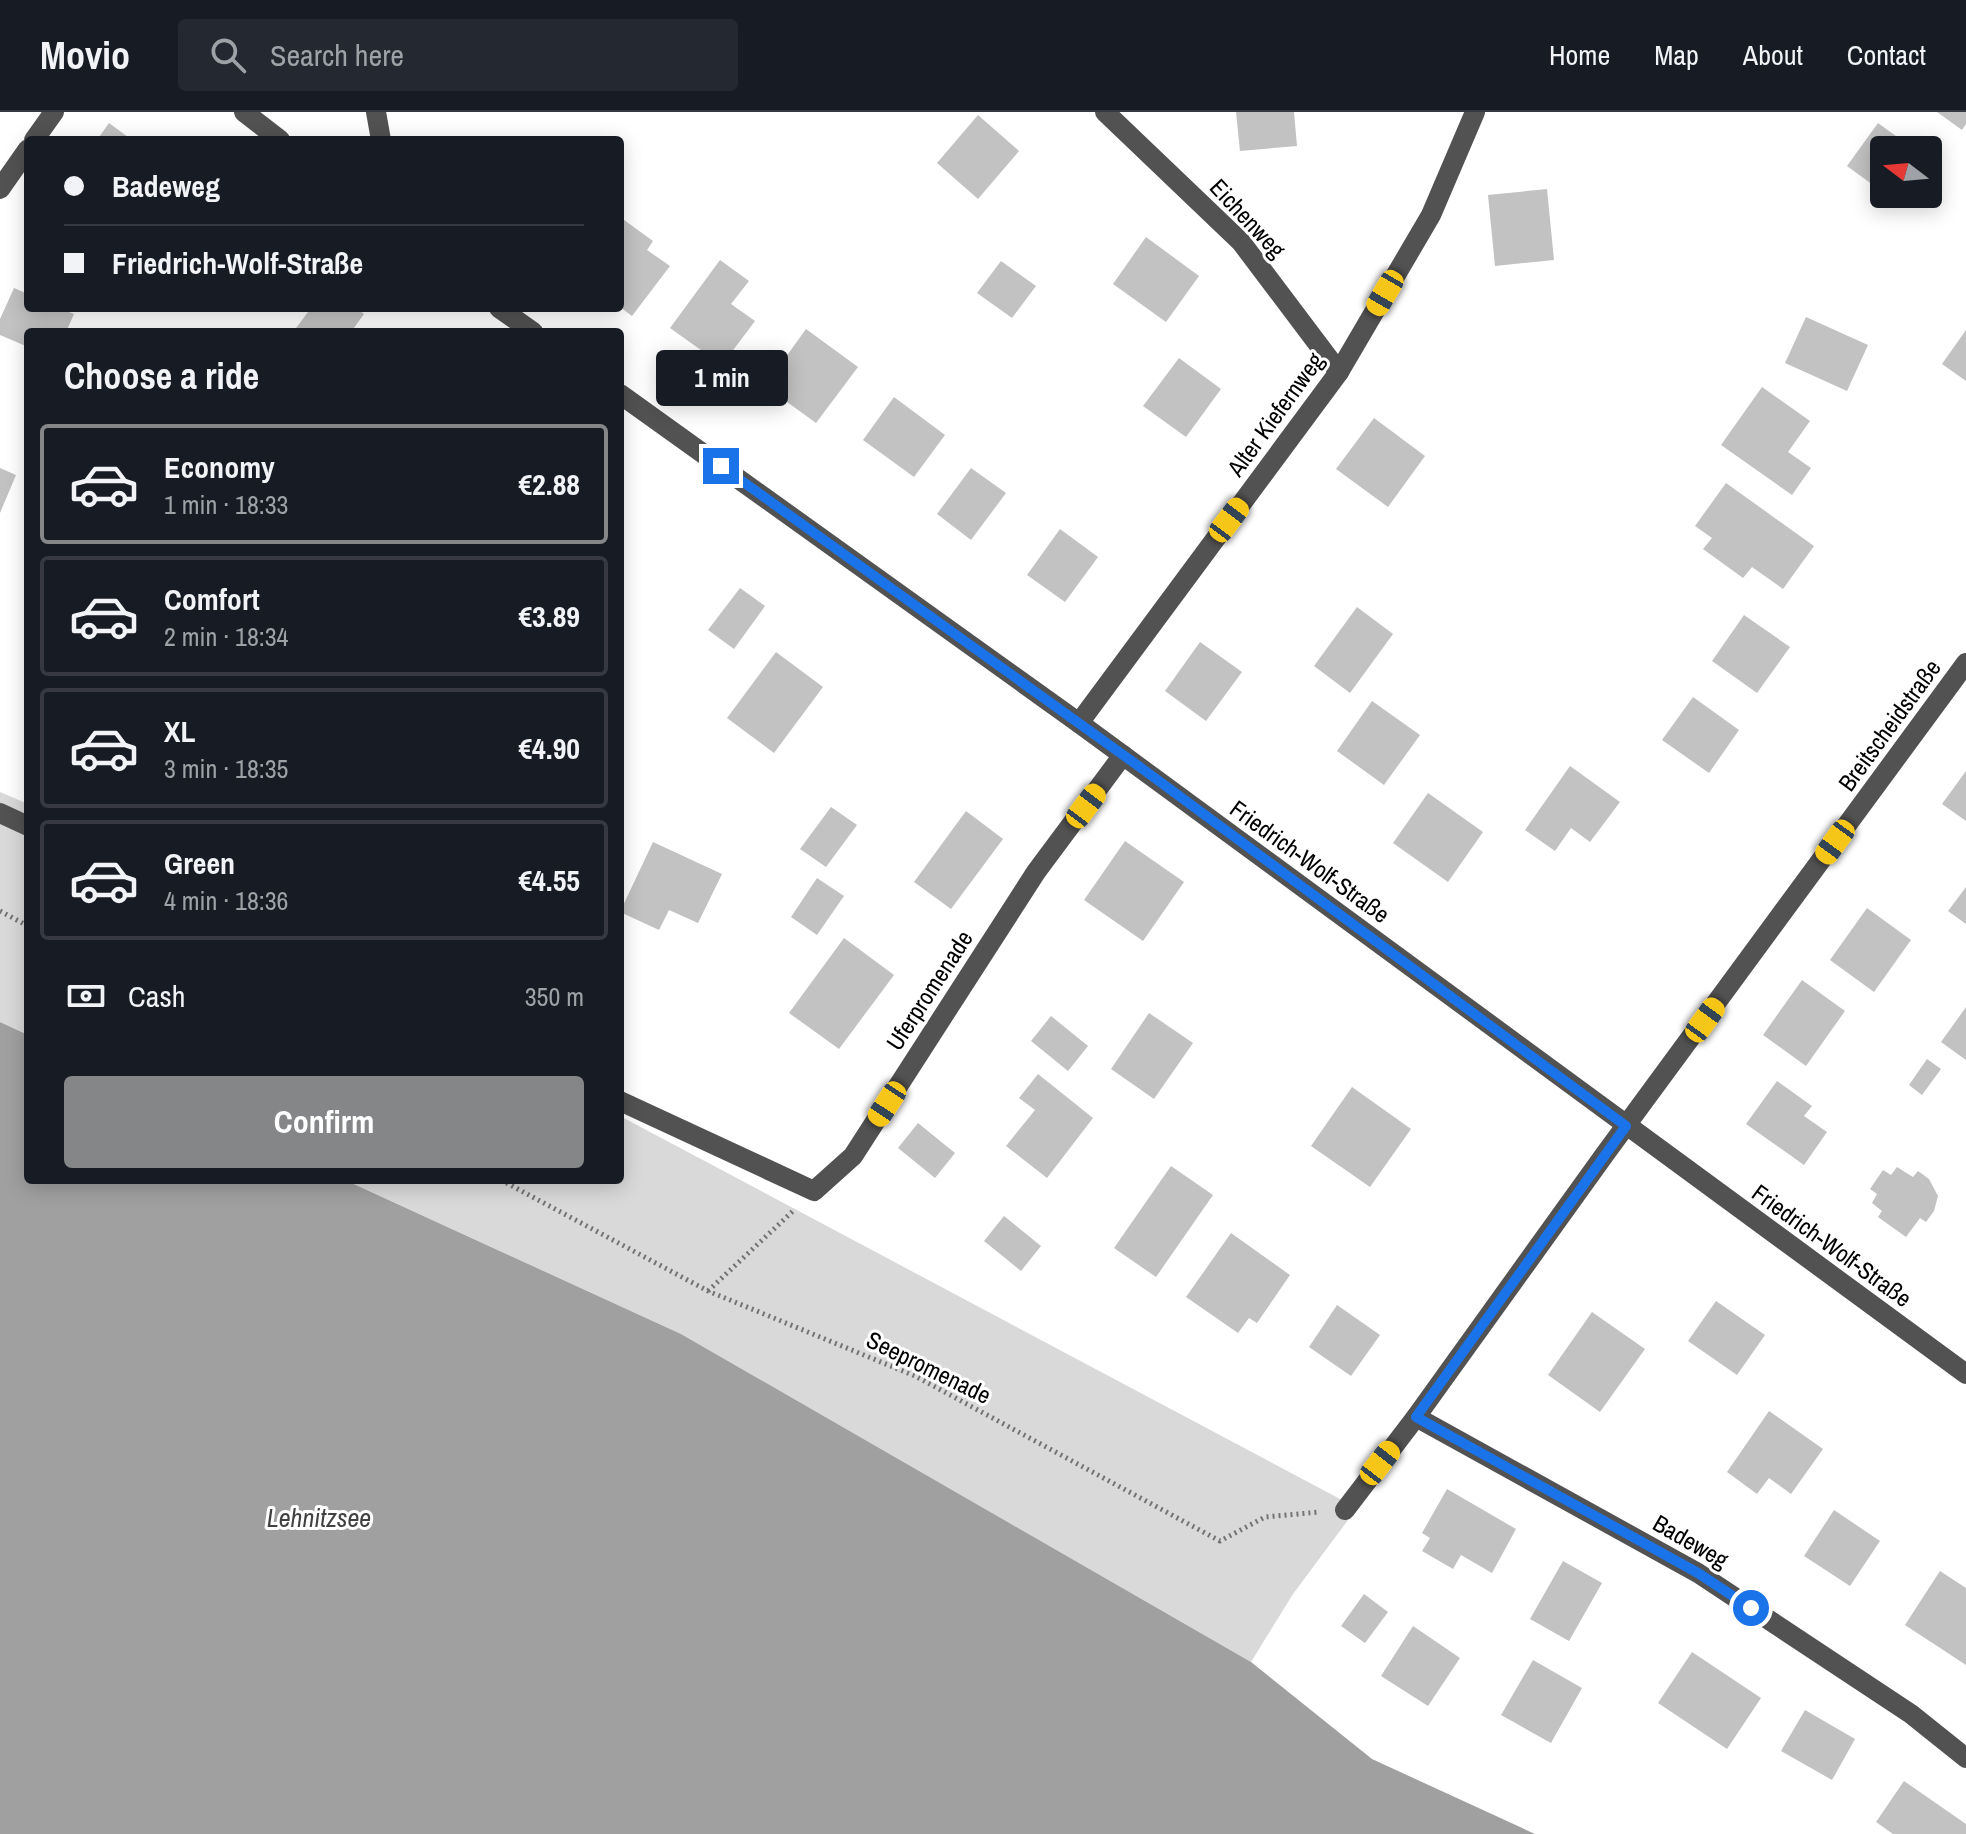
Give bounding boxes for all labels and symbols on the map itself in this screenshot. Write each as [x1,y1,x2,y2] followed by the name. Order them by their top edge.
[1870,136,1942,208] north arrow
[1203,171,1293,265] street label: Eichenweg
[1363,266,1407,320] car
[1219,346,1331,483] street label: Alter Kiefernweg
[655,350,787,406] callout: 1 min
[703,448,739,484] route end
[1205,494,1253,546] car
[1830,653,1948,797] street label: Breitscheidstraße
[1062,780,1110,832] car
[1224,792,1396,930] street label: Friedrich-Wolf-Straße
[1811,816,1859,868] car
[878,924,980,1056] street label: Uferpromenade
[1681,994,1729,1046] car
[864,1077,910,1131] car
[1746,1176,1918,1314] street label: Friedrich-Wolf-Straße
[862,1323,996,1411] street label: Seepromenade
[1356,1437,1404,1489] car
[267,1500,371,1535] water label: Lehnitzsee
[1647,1507,1735,1575] street label: Badeweg
[1733,1590,1769,1626] route start

